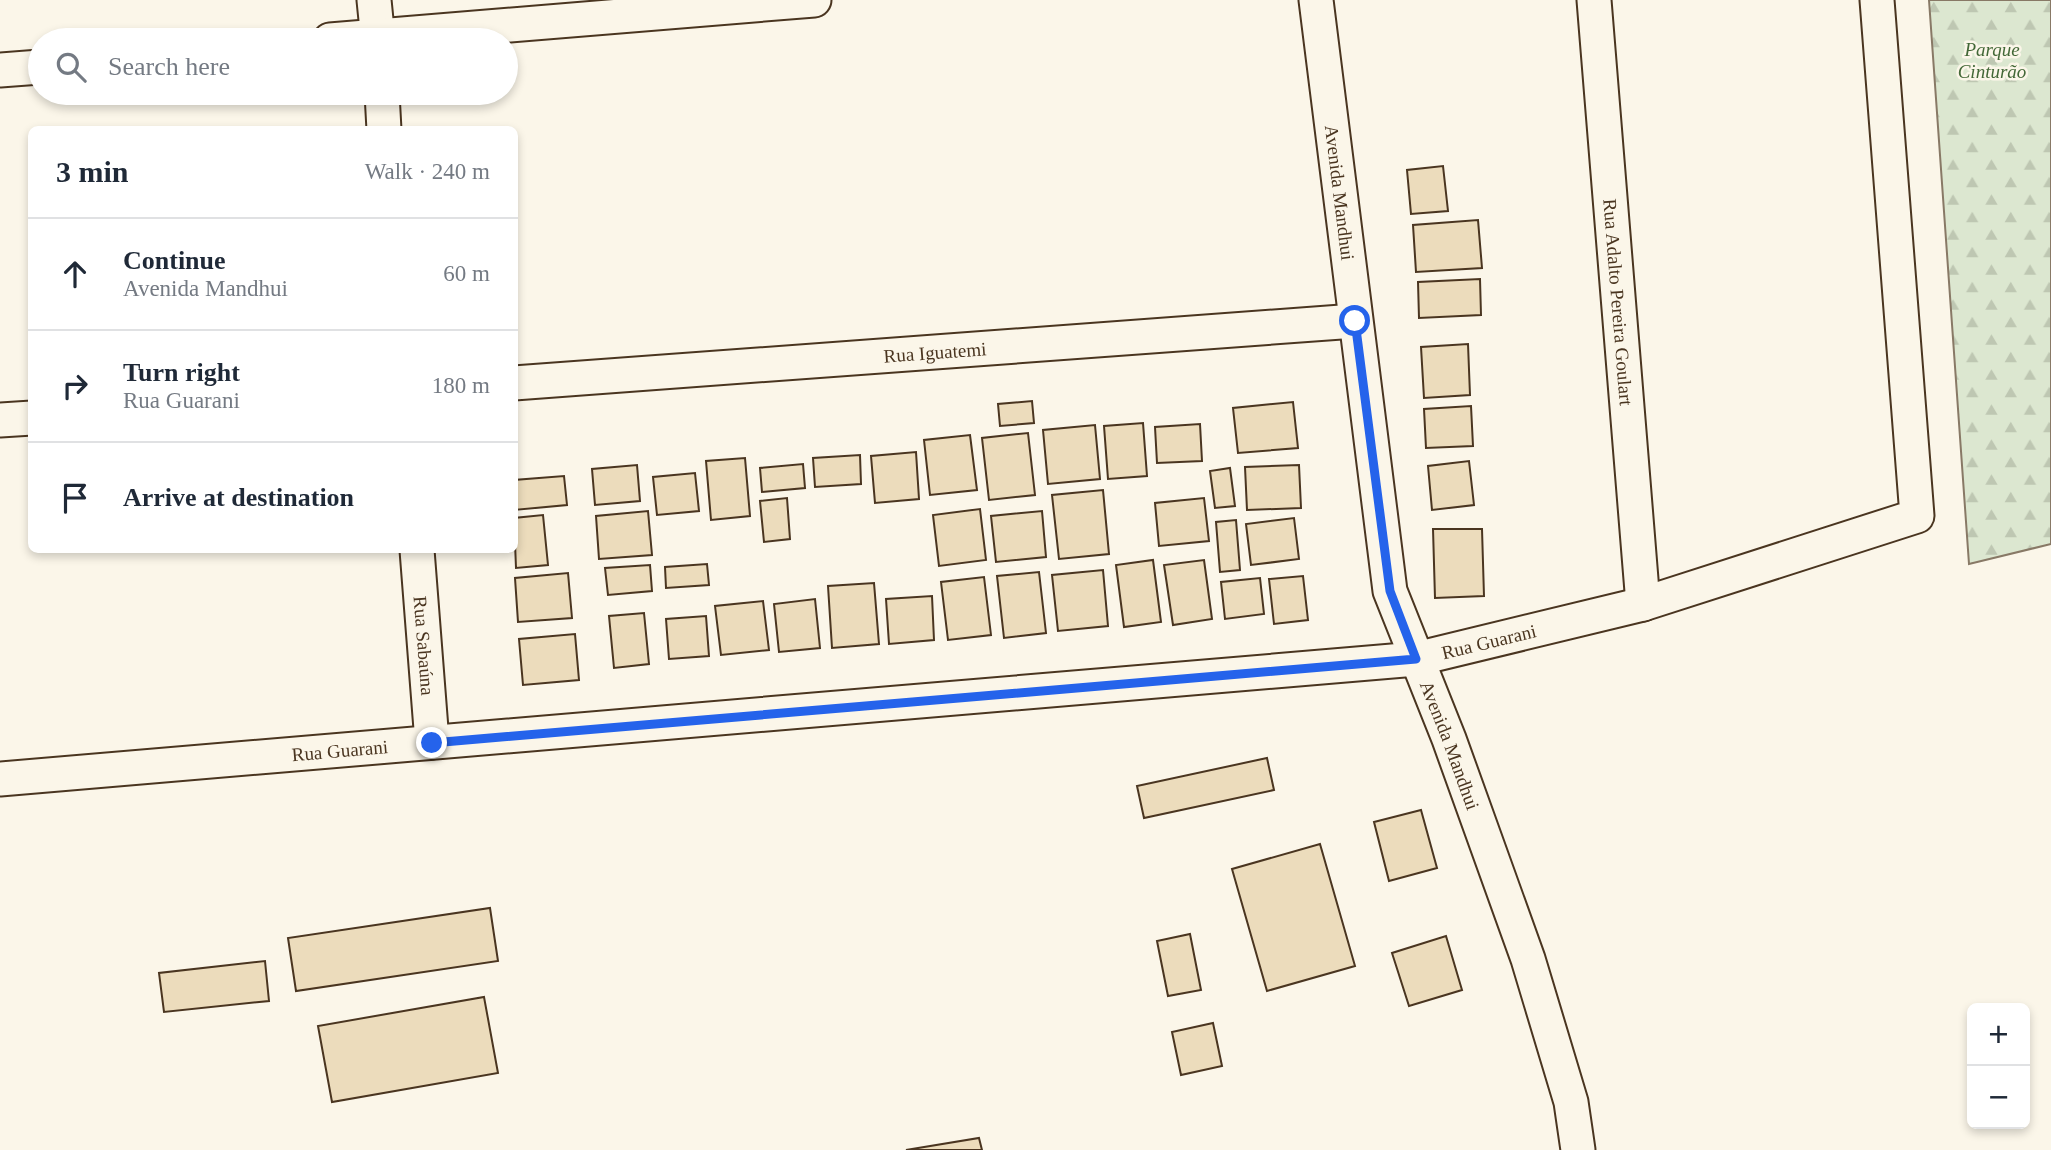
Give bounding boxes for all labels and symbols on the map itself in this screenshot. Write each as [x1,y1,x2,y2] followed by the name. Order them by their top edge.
[1958,39,2026,82] park label: Parque Cinturão
[1321,124,1359,261] street label: Avenida Mandhui
[1600,198,1637,407] street label: Rua Adalto Pereira Goulart
[1339,305,1370,336] route start
[883,338,987,366] street label: Rua Iguatemi
[410,595,439,697] street label: Rua Sabaúna
[1439,620,1538,663] street label: Rua Guarani
[1416,677,1484,812] street label: Avenida Mandhui
[416,727,447,758] route end
[291,736,389,765] street label: Rua Guarani

